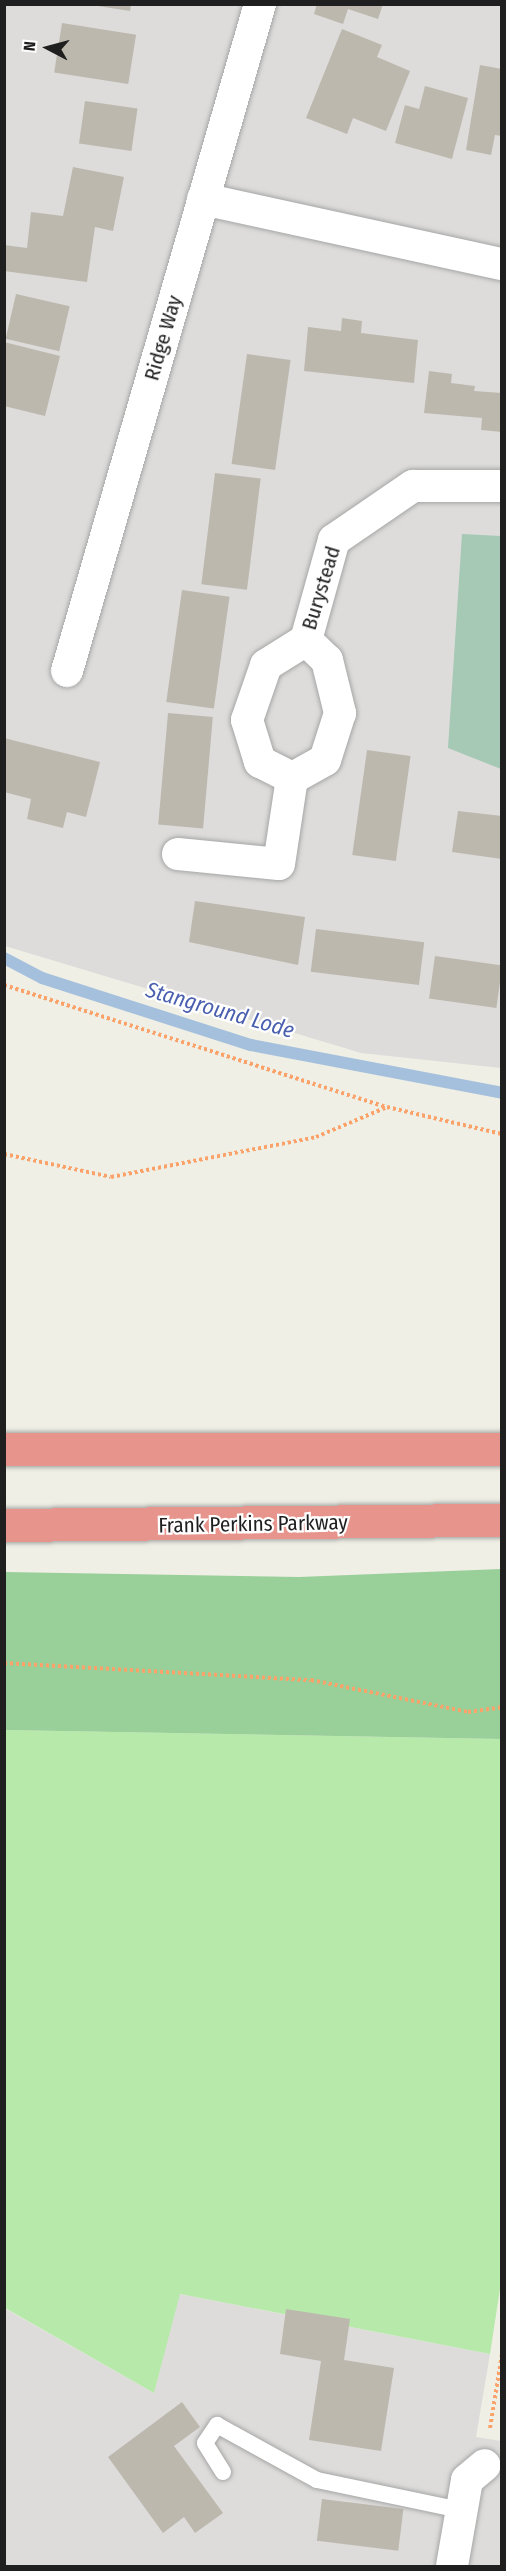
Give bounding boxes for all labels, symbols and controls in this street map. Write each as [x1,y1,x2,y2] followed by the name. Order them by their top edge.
[18,18,78,78] north arrow
[20,40,40,52] text: N
[139,293,187,383] street label: Ridge Way
[296,543,346,633] street label: Burystead
[143,976,297,1044] water label: Stanground Lode
[158,1510,348,1538] street label: Frank Perkins Parkway

